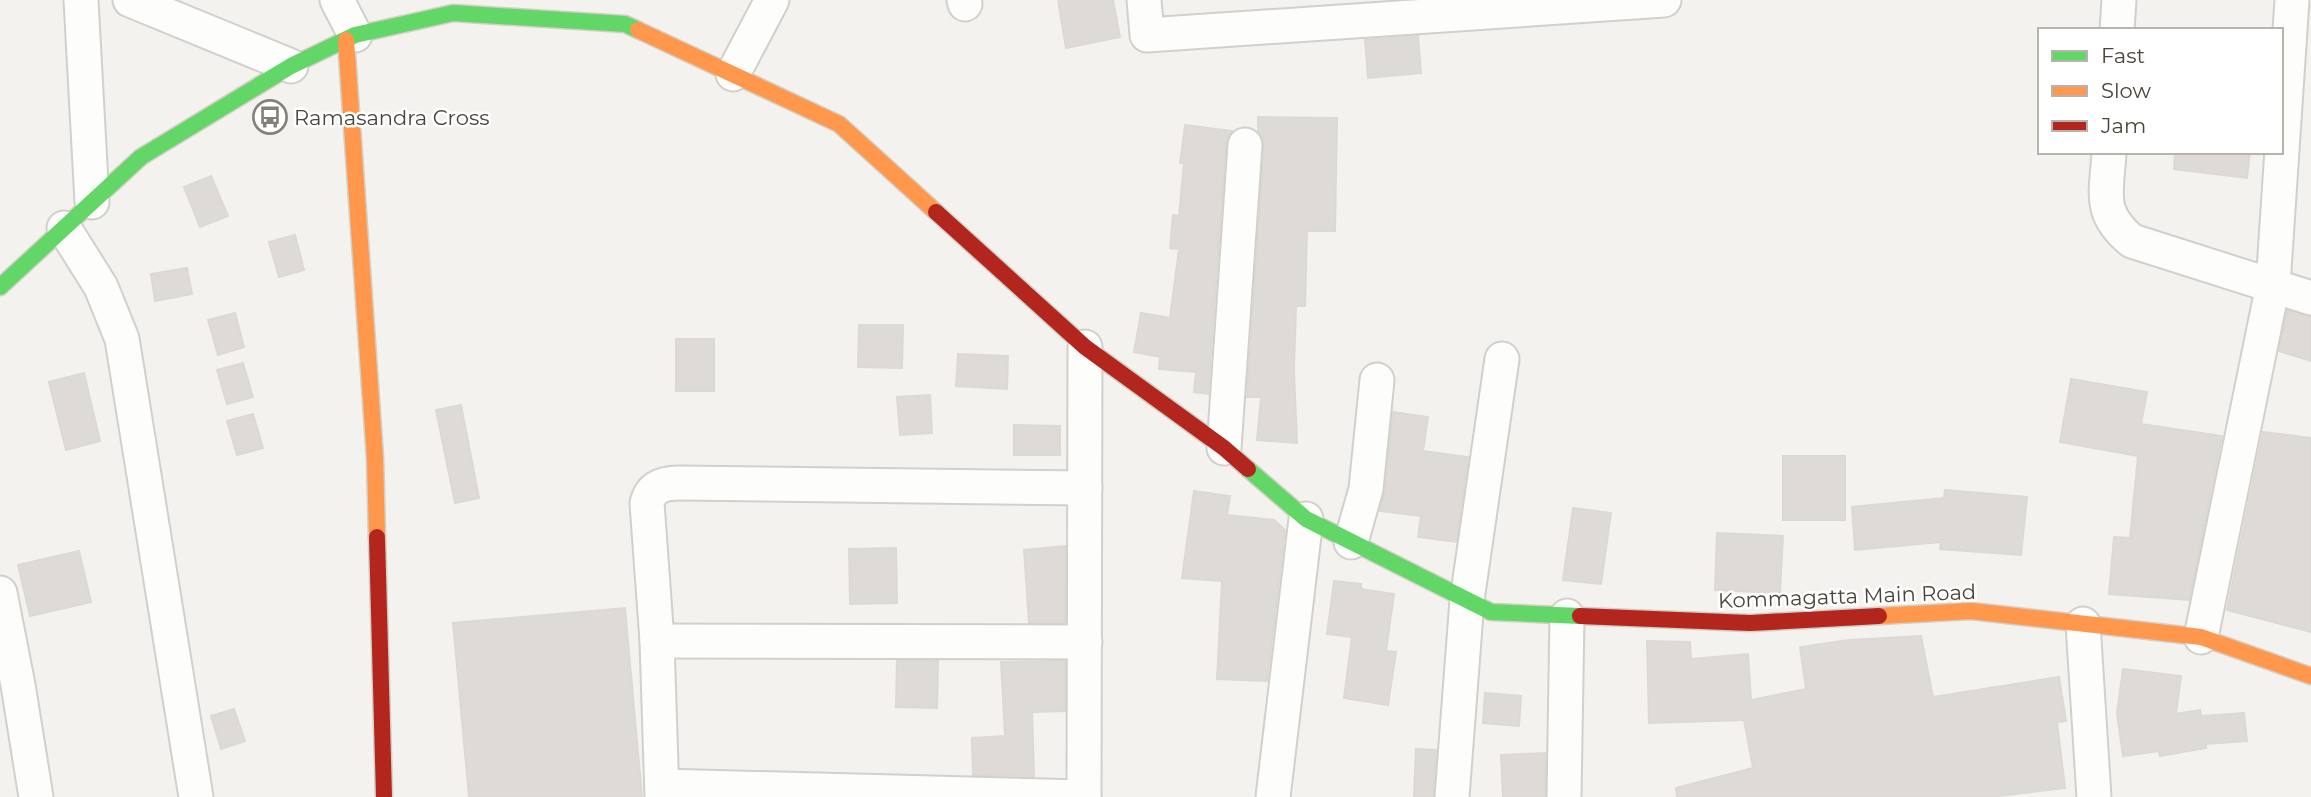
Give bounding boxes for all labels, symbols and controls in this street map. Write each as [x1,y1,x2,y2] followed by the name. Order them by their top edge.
[2038,28,2283,154] legend
[2101,43,2145,68] text: Fast
[2101,78,2151,103] text: Slow
[251,98,289,136] bus stop icon: Ramasandra Cross
[294,105,489,130] place label: Ramasandra Cross
[2100,113,2146,138] text: Jam
[1718,579,1976,613] street label: Kommagatta Main Road

